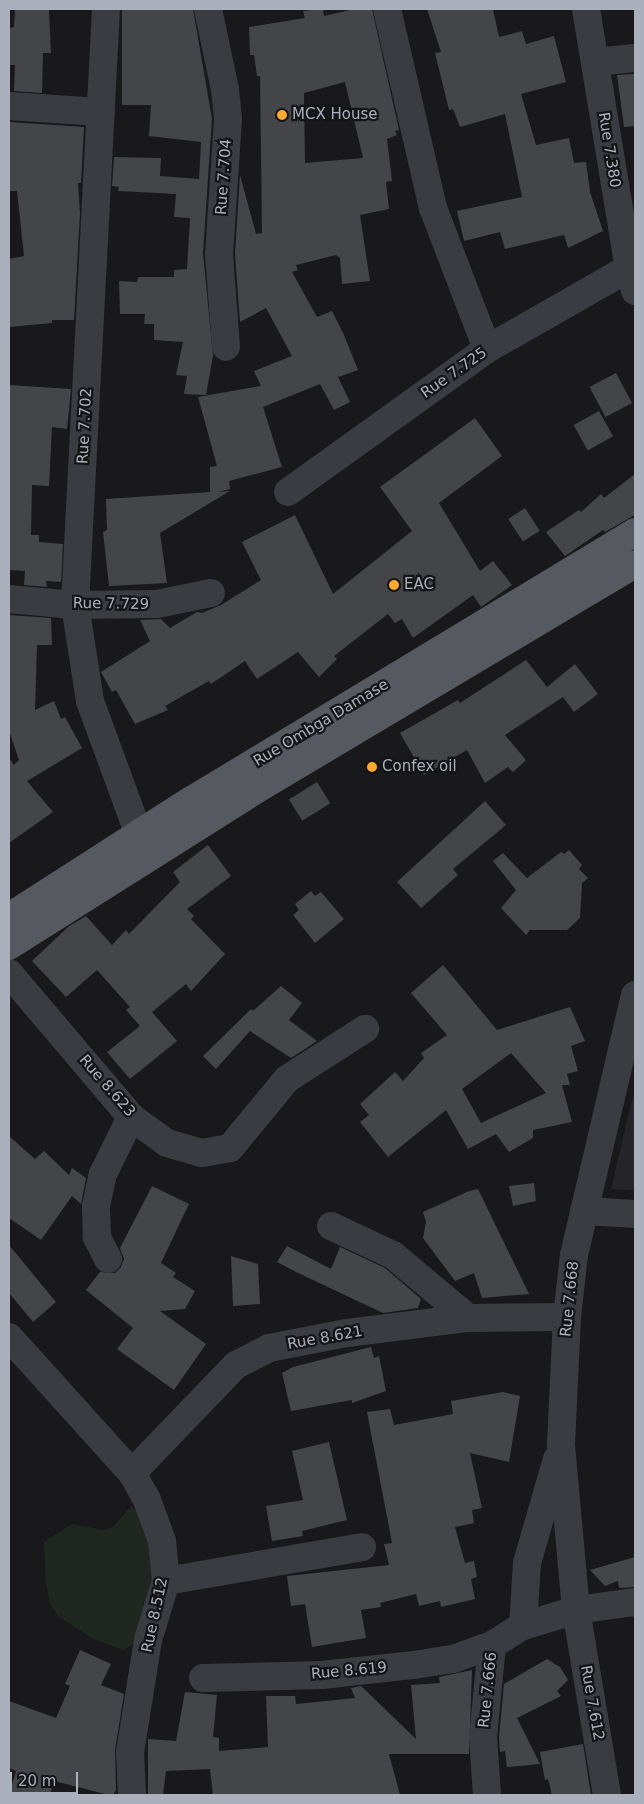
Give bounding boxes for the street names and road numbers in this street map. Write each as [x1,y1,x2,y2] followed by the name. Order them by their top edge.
[594,111,624,189] street label: Rue 7.380
[212,138,236,216] street label: Rue 7.704
[418,344,490,402] street label: Rue 7.725
[74,387,96,465] street label: Rue 7.702
[73,594,149,614] street label: Rue 7.729
[250,676,392,770] street label: Rue Ombga Damase
[75,1051,139,1121] street label: Rue 8.623
[557,1260,583,1338] street label: Rue 7.668
[286,1323,364,1353] street label: Rue 8.621
[138,1576,172,1654] street label: Rue 8.512
[475,1651,501,1729] street label: Rue 7.666
[310,1659,388,1683] street label: Rue 8.619
[577,1664,607,1742] street label: Rue 7.612

